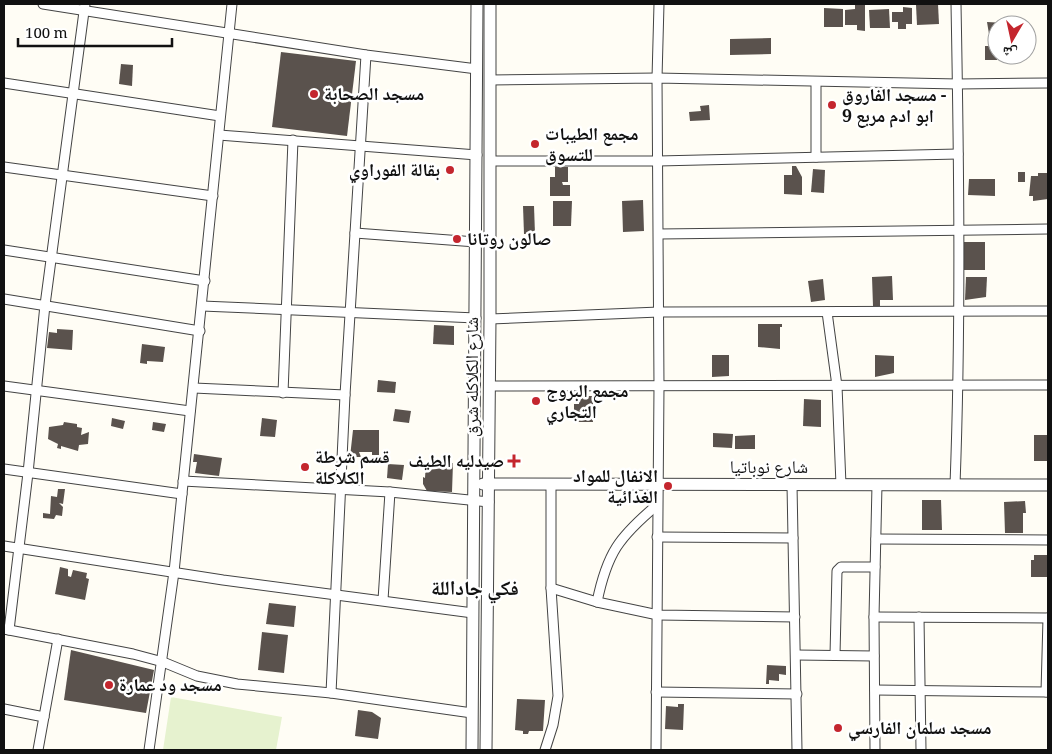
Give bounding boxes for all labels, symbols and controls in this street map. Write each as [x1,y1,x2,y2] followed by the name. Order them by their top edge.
[18,15,171,47] scale bar
[987,15,1037,65] north arrow
[25,22,68,48] text: 100 m
[1001,38,1019,64] text: ش
[324,81,424,111] place label: مسجد الصحابة
[842,82,947,133] place label: مسجد الفاروق - ابو ادم مربع 9
[308,88,320,100] marker: مسجد الصحابة
[826,99,838,111] marker: مسجد الفاروق - ابو ادم مربع 9
[545,121,639,172] place label: مجمع الطيبات للتسوق
[529,138,541,150] marker: مجمع الطيبات للتسوق
[349,157,440,187] place label: بقالة الفوراوي
[444,164,456,176] marker: بقالة الفوراوي
[467,226,551,256] place label: صالون روتانا
[451,233,463,245] marker: صالون روتانا
[459,317,489,437] street label: شارع الكلاكله شرق
[546,378,628,429] place label: مجمع البروج التجاري
[530,395,542,407] marker: مجمع البروج التجاري
[315,444,390,495] place label: قسم شرطة الكلاكلة
[409,448,504,478] place label: صيدليه الطيف
[730,454,808,484] street label: شارع نوباتيا
[508,455,520,467] marker: صيدليه الطيف
[299,461,311,473] marker: قسم شرطة الكلاكلة
[573,463,658,514] place label: الانفال للمواد الغذائية
[662,480,674,492] marker: الانفال للمواد الغذائية
[431,574,519,608] district label: فكي جاداللة
[119,672,222,702] place label: مسجد ود عمارة
[103,679,115,691] marker: مسجد ود عمارة
[848,715,992,745] place label: مسجد سلمان الفارسي
[832,722,844,734] marker: مسجد سلمان الفارسي

